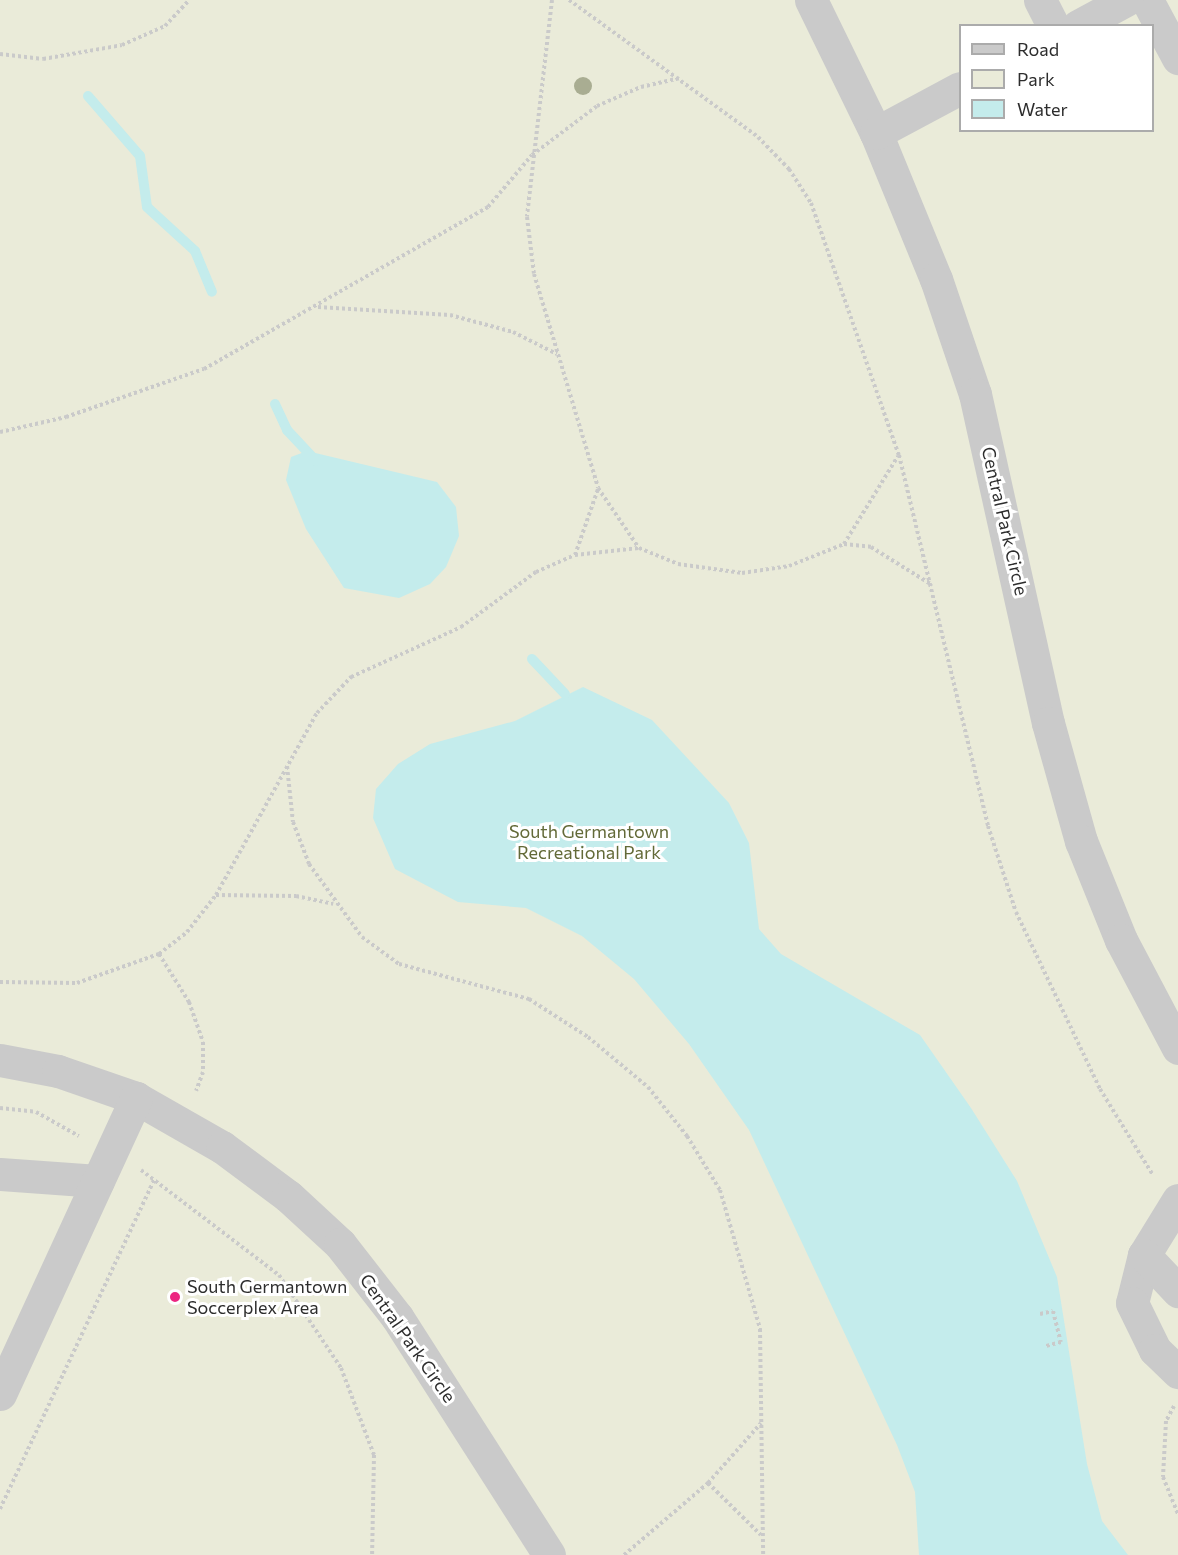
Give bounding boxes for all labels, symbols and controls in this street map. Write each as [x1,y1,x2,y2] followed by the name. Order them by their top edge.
[959,24,1154,132] legend
[1017,38,1059,60] text: Road
[1017,68,1055,90] text: Park
[1017,98,1068,120] text: Water
[977,445,1033,597] street label: Central Park Circle
[509,821,669,864] park label: South Germantown Recreational Park
[356,1270,460,1406] street label: Central Park Circle
[187,1276,347,1318] place label: South Germantown Soccerplex Area
[168,1290,182,1304] marker: South Germantown Soccerplex Area

